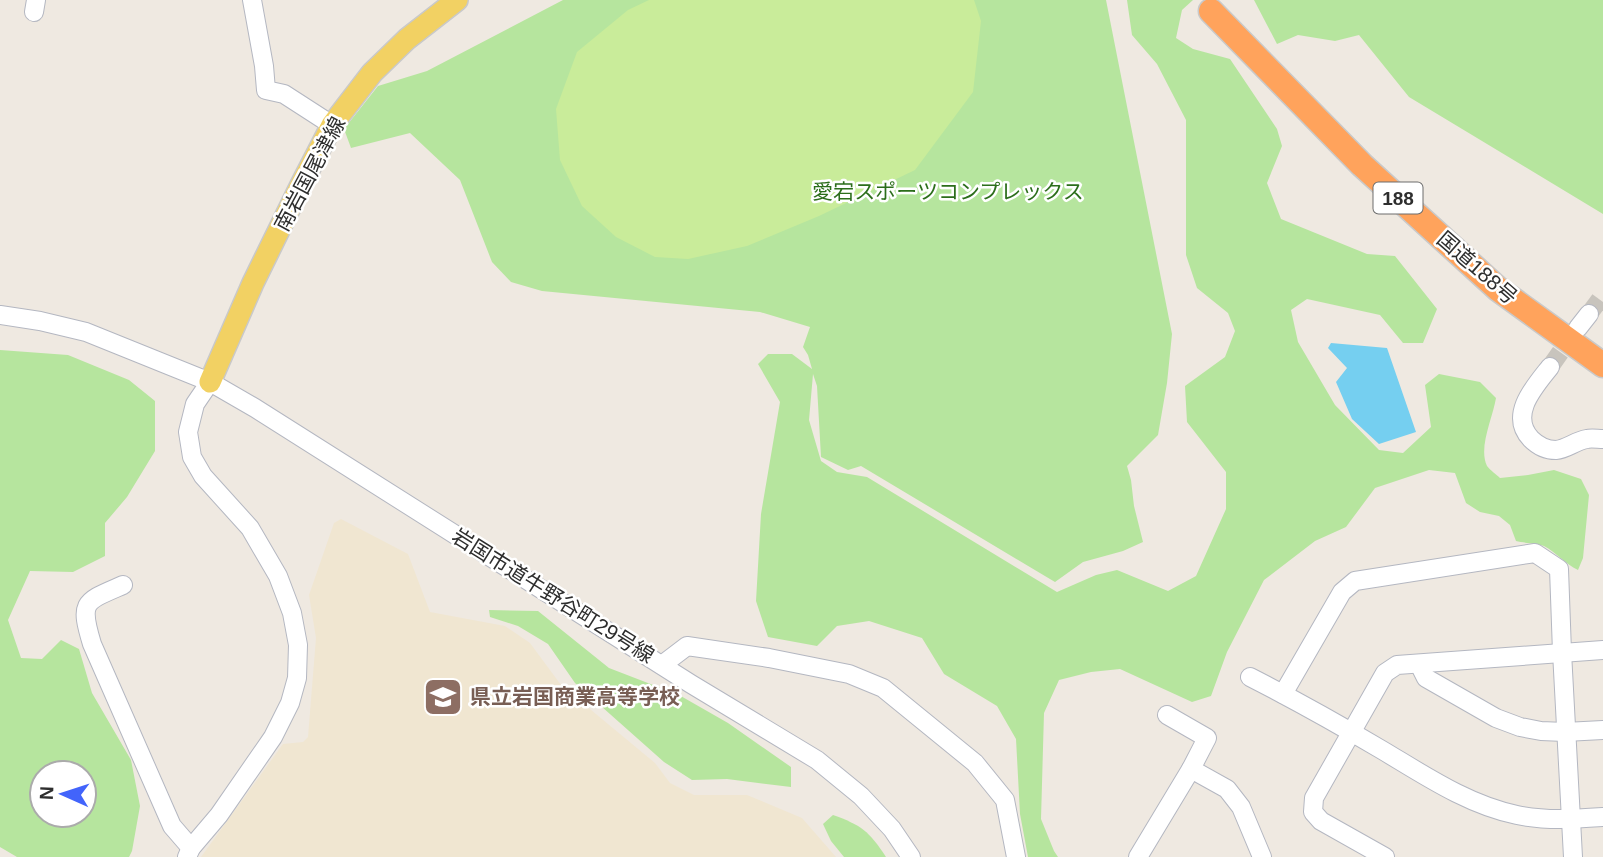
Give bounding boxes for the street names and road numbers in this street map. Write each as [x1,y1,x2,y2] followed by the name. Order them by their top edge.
[270,113,349,235] street label: 南岩国尾津線
[1374,182,1422,214] road number: 188
[1433,227,1522,308] street label: 国道188号
[448,524,658,667] street label: 岩国市道牛野谷町29号線

